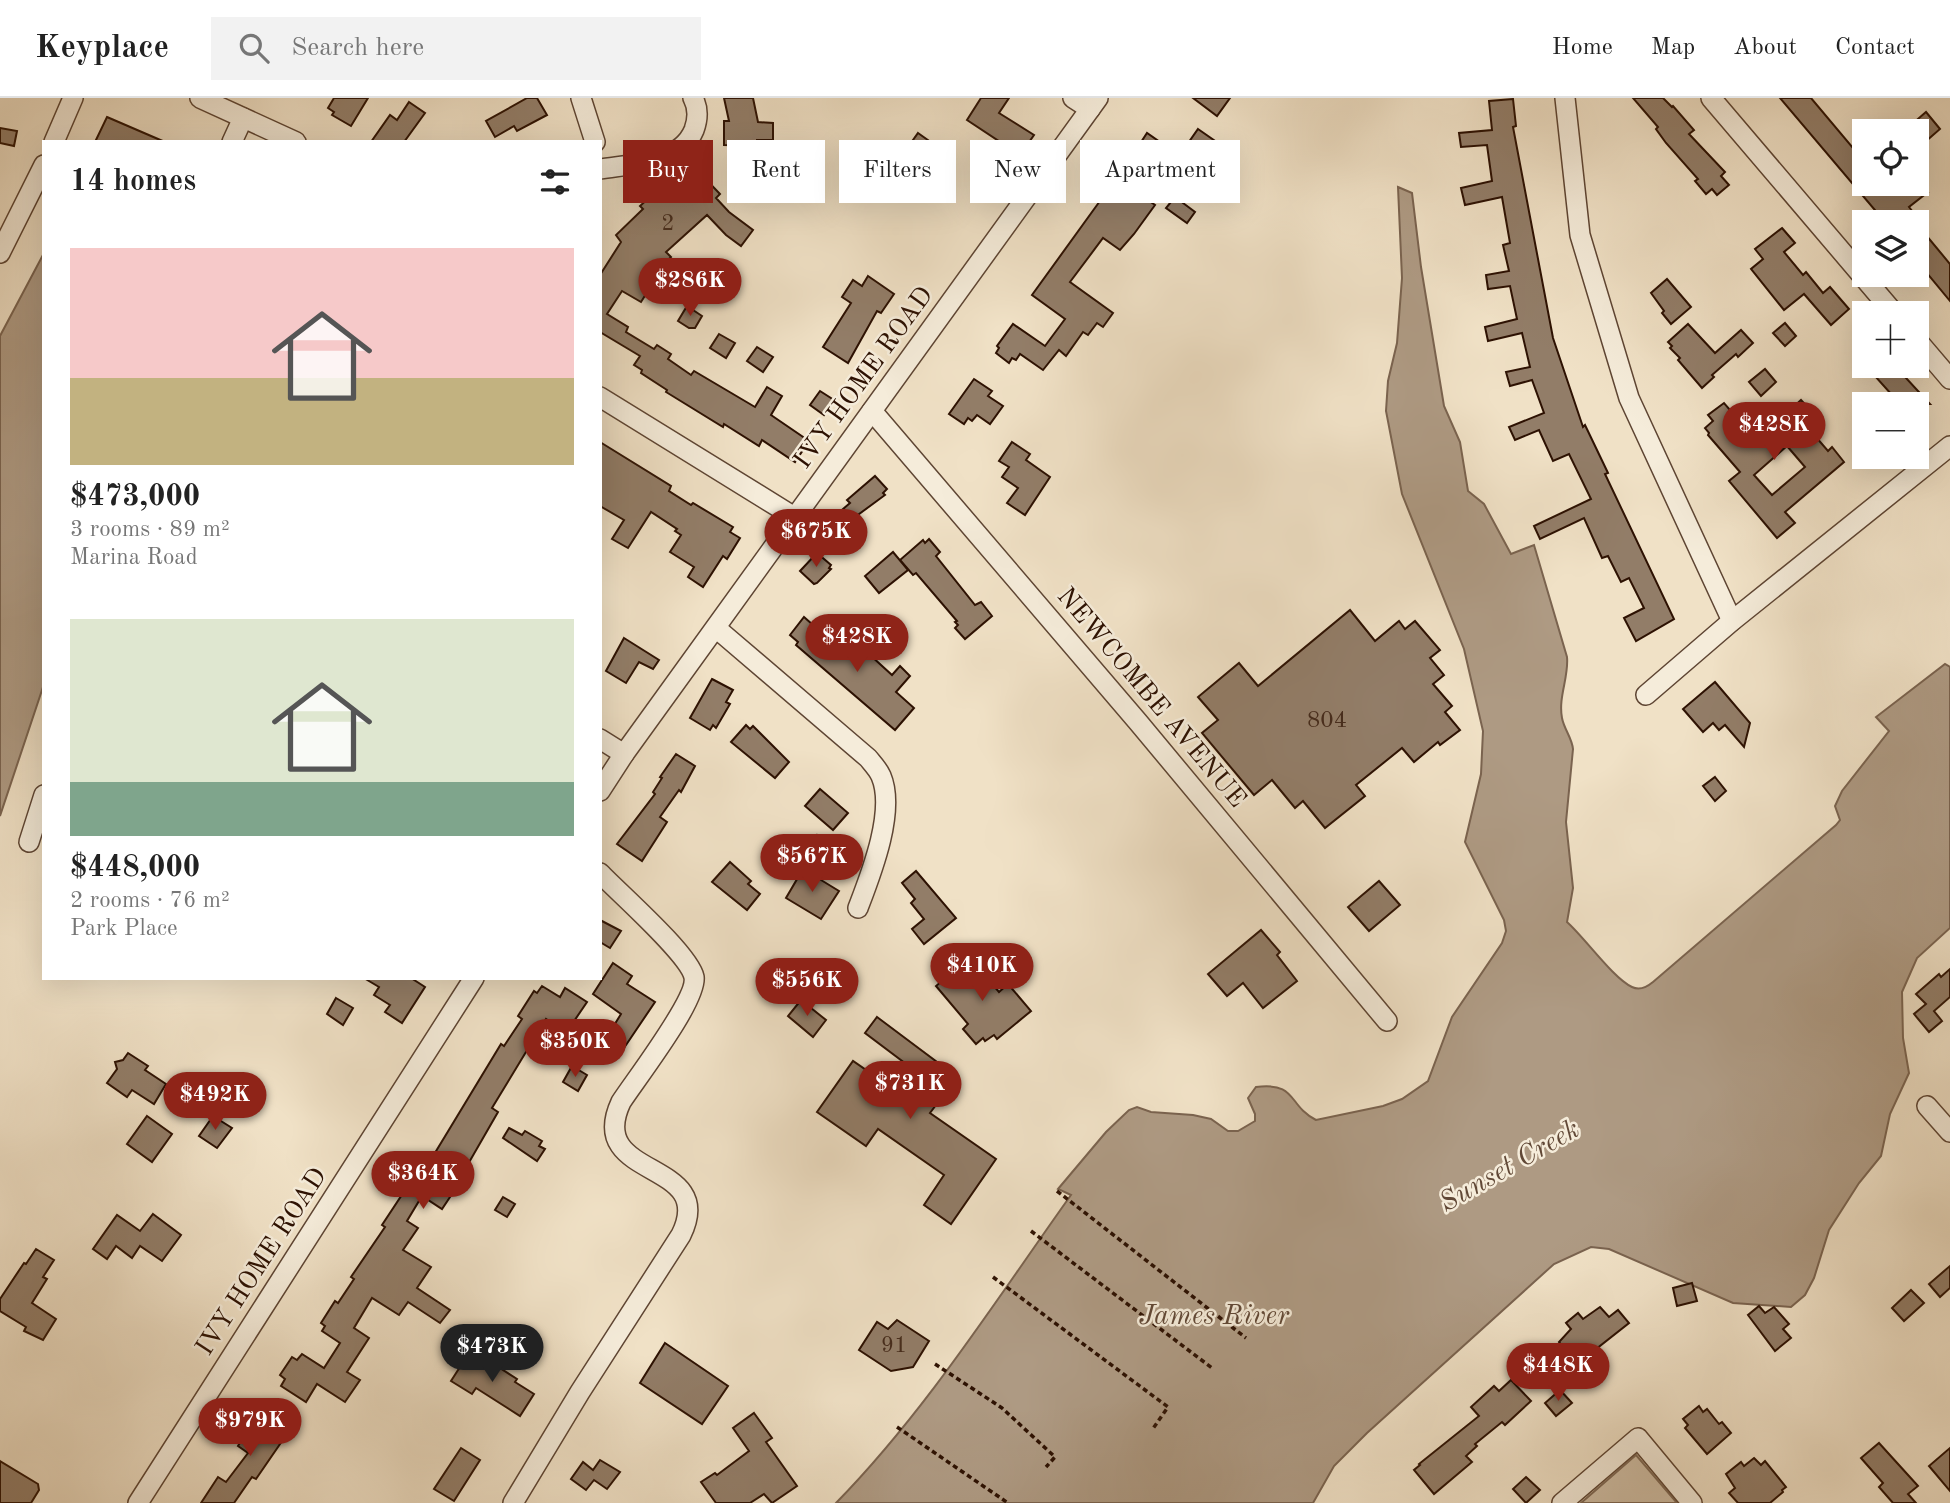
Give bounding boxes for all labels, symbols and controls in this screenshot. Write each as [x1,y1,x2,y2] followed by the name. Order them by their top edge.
[211,17,701,80] search box
[235,29,273,67] icon: search
[35,32,169,65] text: Keyplace
[291,35,424,61] text: Search here
[1552,36,1613,60] text: Home
[1651,36,1695,60] text: Map
[1733,36,1797,60] text: About
[1835,36,1915,60] text: Contact
[1852,119,1929,469] map controls
[1852,119,1929,196] button: locate
[623,140,713,203] chip: Buy
[727,140,825,203] chip: Rent
[839,140,956,203] chip: Filters
[970,140,1066,203] chip: New
[1080,140,1240,203] chip: Apartment
[536,163,574,201] icon: filters
[70,167,196,197] text: 14 homes
[1852,210,1929,287] button: layers
[661,212,675,235] house number: 2
[641,258,739,318] pin: $286K
[654,269,726,292] text: $286K
[790,282,938,474] street label: IVY HOME ROAD
[259,293,385,419] icon: home
[1852,301,1929,378] button: +
[1852,392,1929,469] button: −
[1725,402,1823,462] pin: $428K
[1738,413,1810,436] text: $428K
[70,482,200,512] text: $473,000
[767,510,865,569] pin: $675K
[70,518,230,541] text: 3 rooms · 89 m²
[780,520,852,543] text: $675K
[70,546,198,569] text: Marina Road
[1052,583,1250,813] street label: NEWCOMBE AVENUE
[808,614,906,674] pin: $428K
[821,625,893,648] text: $428K
[259,664,385,790] icon: home
[1307,709,1347,732] house number: 804
[763,834,861,894] pin: $567K
[776,845,848,868] text: $567K
[70,853,200,883] text: $448,000
[70,889,230,912] text: 2 rooms · 76 m²
[70,917,178,940] text: Park Place
[933,944,1031,1003] pin: $410K
[946,954,1018,977] text: $410K
[758,958,856,1018] pin: $556K
[771,969,843,992] text: $556K
[526,1020,624,1079] pin: $350K
[539,1030,611,1053] text: $350K
[861,1062,959,1121] pin: $731K
[166,1072,264,1132] pin: $492K
[874,1072,946,1095] text: $731K
[179,1083,251,1106] text: $492K
[1435,1116,1585,1218] water label: Sunset Creek
[374,1152,472,1211] pin: $364K
[387,1162,459,1185] text: $364K
[192,1164,332,1360] street label: IVY HOME ROAD
[1139,1303,1290,1331] water label: James River
[443,1324,541,1384] pin: $473K
[881,1334,907,1357] house number: 91
[456,1335,528,1358] text: $473K
[1509,1344,1607,1403] pin: $448K
[1522,1354,1594,1377] text: $448K
[201,1398,299,1458] pin: $979K
[214,1409,286,1432] text: $979K

